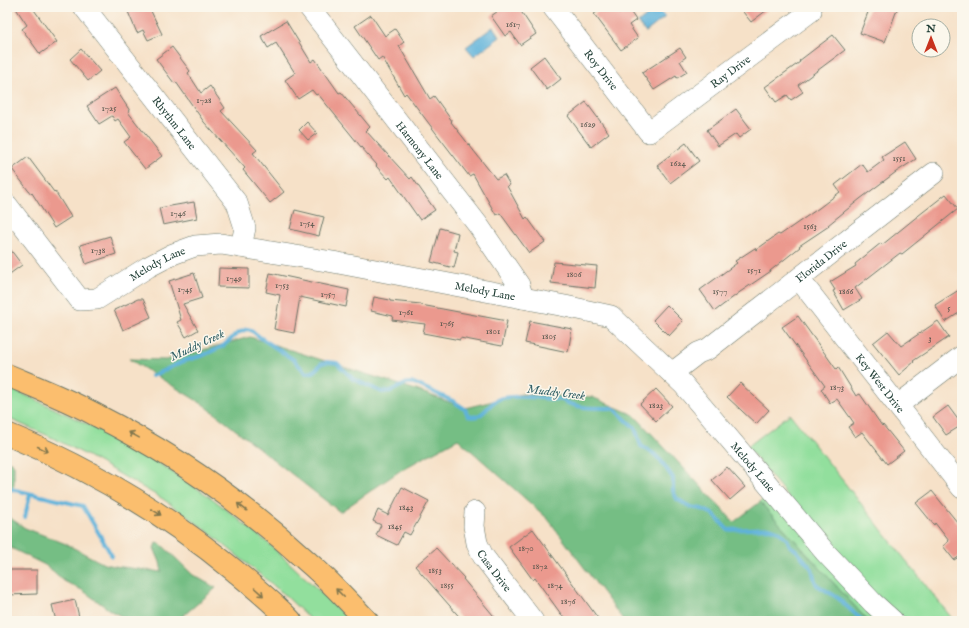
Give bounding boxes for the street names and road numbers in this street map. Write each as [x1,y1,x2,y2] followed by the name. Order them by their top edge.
[580,47,620,93] street label: Roy Drive
[708,53,754,92] street label: Ray Drive
[149,94,199,153] street label: Rhythm Lane
[392,119,446,183] street label: Harmony Lane
[793,237,850,286] street label: Florida Drive
[127,244,187,285] street label: Melody Lane
[454,279,516,304] street label: Melody Lane
[852,351,907,416] street label: Key West Drive
[727,440,778,496] street label: Melody Lane
[473,548,514,595] street label: Casa Drive

